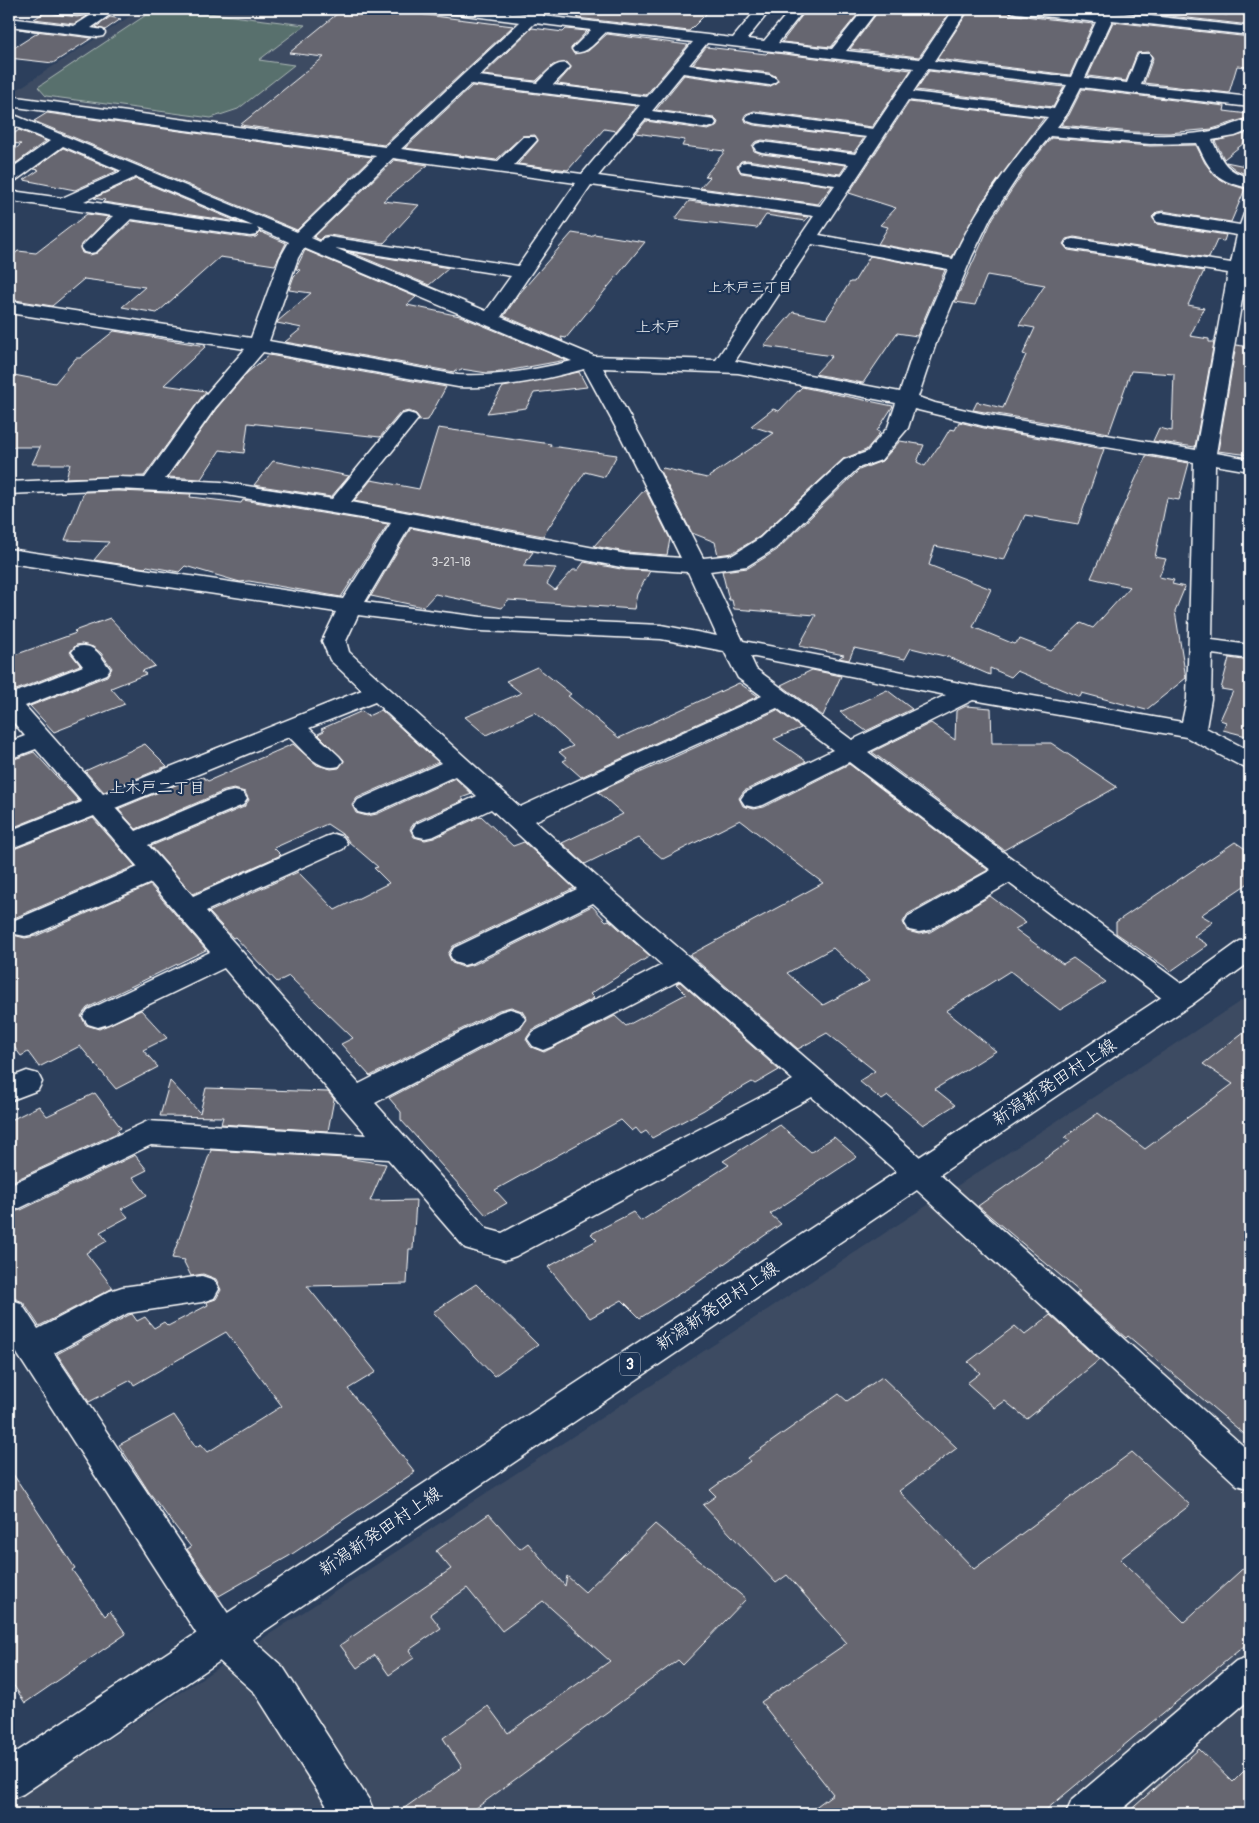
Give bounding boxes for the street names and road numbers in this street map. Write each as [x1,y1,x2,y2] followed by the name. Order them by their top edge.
[988,1034,1121,1131] street label: 新潟新発田村上線
[651,1257,783,1356] street label: 新潟新発田村上線
[620,1352,640,1376] road number: 3
[314,1482,446,1581] street label: 新潟新発田村上線

